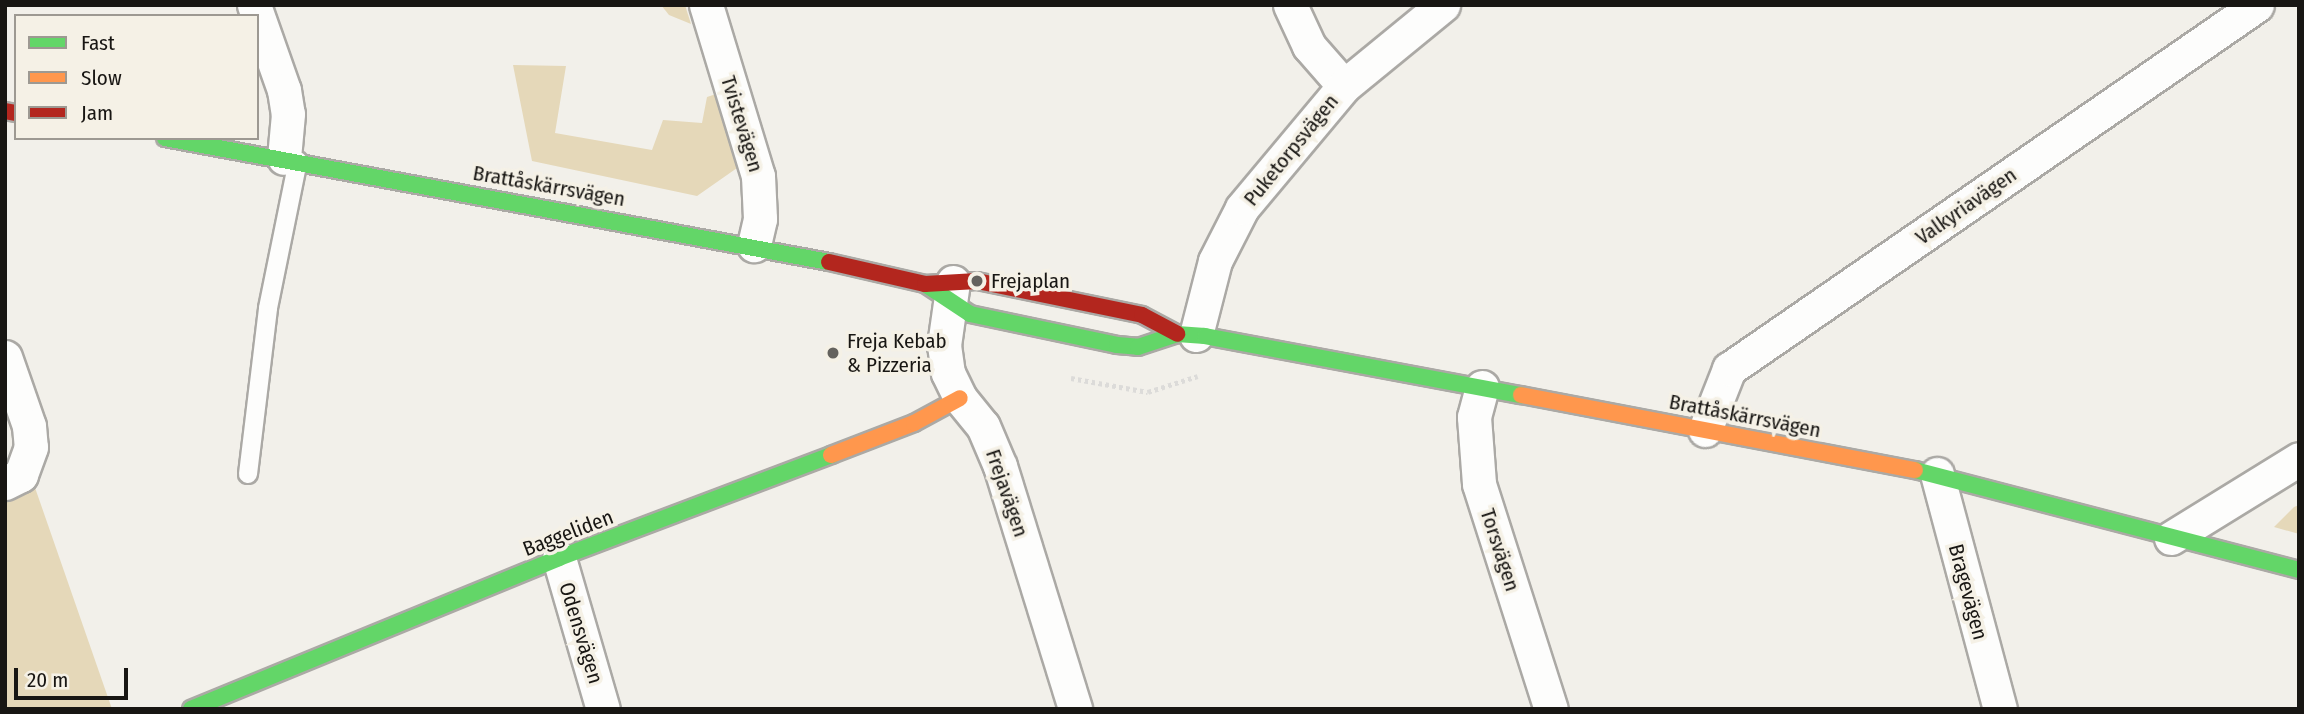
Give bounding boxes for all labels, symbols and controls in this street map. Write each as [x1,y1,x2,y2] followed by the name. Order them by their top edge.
[14,14,259,140] legend
[81,30,115,56] text: Fast
[81,65,122,91] text: Slow
[715,73,769,175] street label: Tvistevägen
[1238,89,1344,211] street label: Puketorpsvägen
[81,100,113,126] text: Jam
[471,160,627,212] street label: Brattåskärrsvägen
[1911,162,2021,250] street label: Valkyriavägen
[991,268,1070,294] place label: Frejaplan
[969,273,985,289] marker: Frejaplan
[847,328,947,378] place label: Freja Kebab & Pizzeria
[825,345,841,361] marker: Freja Kebab & Pizzeria
[1667,389,1823,443] street label: Brattåskärrsvägen
[980,446,1034,540] street label: Frejavägen
[519,504,617,562] street label: Baggeliden
[1475,505,1525,595] street label: Torsvägen
[1943,541,1993,643] street label: Bragevägen
[554,579,608,687] street label: Odensvägen
[18,654,131,698] scale bar
[27,667,68,693] text: 20 m

